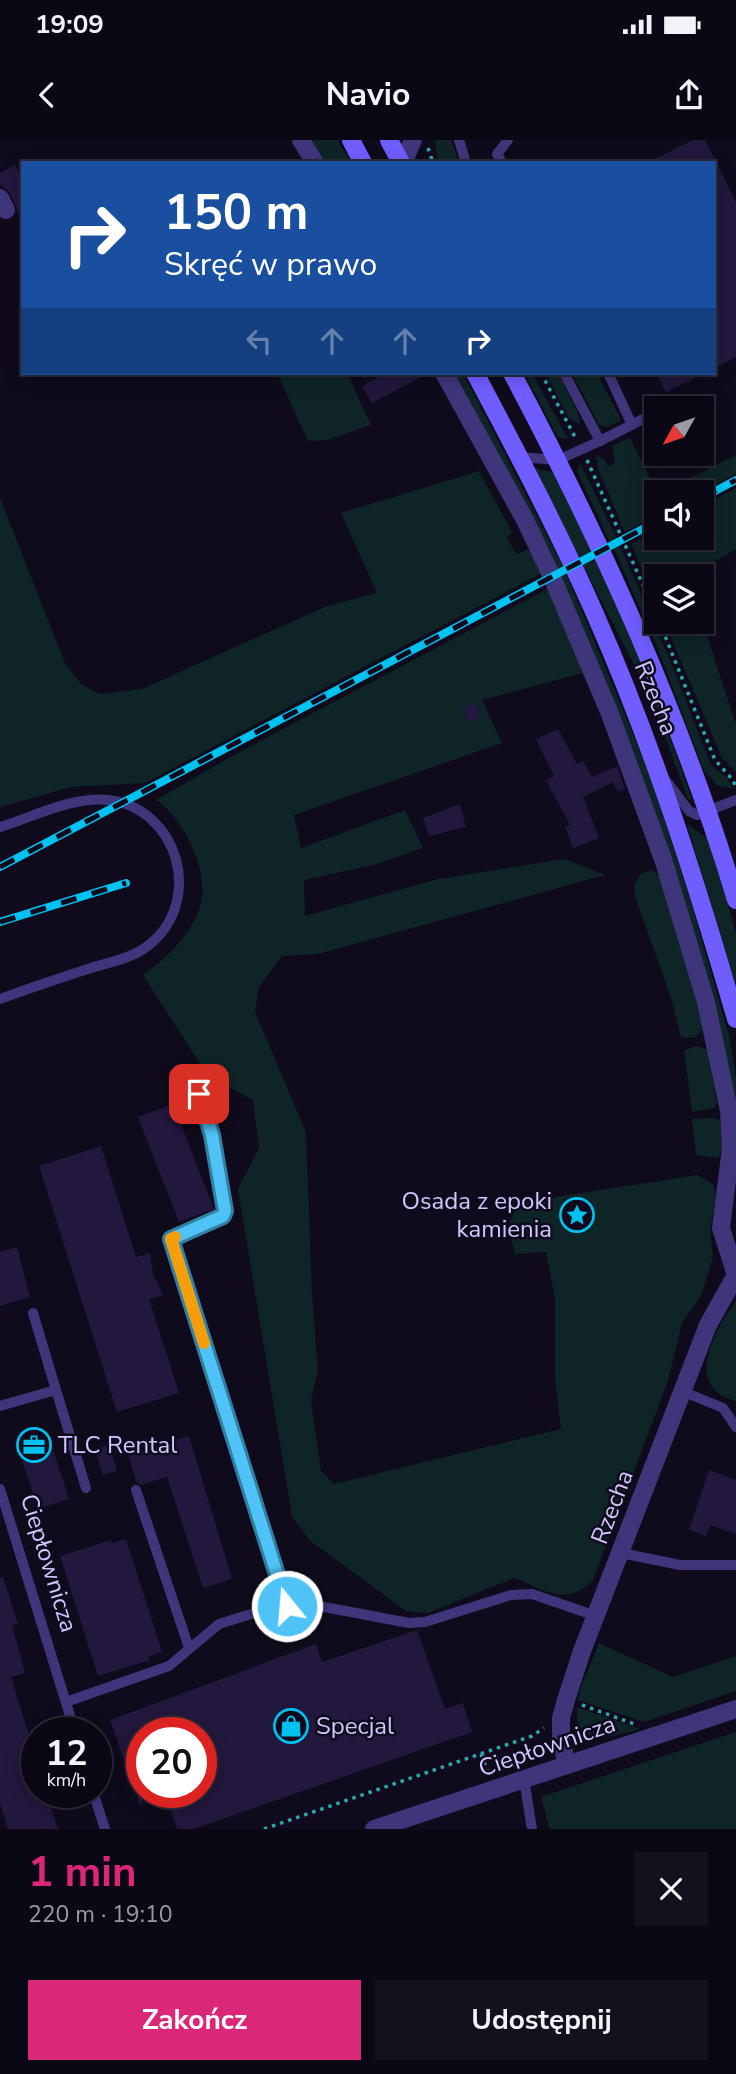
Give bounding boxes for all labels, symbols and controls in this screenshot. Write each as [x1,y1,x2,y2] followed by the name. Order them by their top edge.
[35,7,104,42] text: 19:09
[326,73,410,116] text: Navio
[28,76,66,114] icon: back
[670,76,708,114] icon: share
[164,179,308,246] text: 150 m
[49,189,140,280] icon: right
[164,243,377,286] text: Skręć w prawo
[240,322,278,360] icon: left
[313,322,351,360] icon: ahead
[386,322,424,360] icon: ahead
[459,322,497,360] icon: right
[644,396,714,466] north arrow
[644,396,714,634] map controls
[644,480,714,550] button: sound
[644,564,714,634] button: layers
[627,656,685,740] street label: Rzecha
[169,1064,229,1124] pin
[180,1075,218,1113] icon: arrive
[401,1185,552,1245] place label: Osada z epoki kamienia
[558,1196,596,1234] place icon: Osada z epoki kamienia
[15,1426,53,1464] office icon: TLC Rental
[58,1429,177,1461] place label: TLC Rental
[583,1465,641,1549] street label: Rzecha
[13,1490,85,1636] street label: Ciepłownicza
[250,1569,324,1643] position arrow
[272,1707,310,1745] shop icon: Specjal
[474,1708,620,1784] street label: Ciepłownicza
[316,1710,394,1742] place label: Specjal
[126,1717,217,1808] speed limit sign: 20
[45,1730,88,1777] text: 12
[47,1768,86,1792] text: km/h
[28,1844,137,1901] text: 1 min
[634,1852,708,1926] button: close
[28,1899,173,1930] text: 220 m · 19:10
[28,1980,361,2060] button: Zakończ
[375,1980,708,2060] button: Udostępnij

